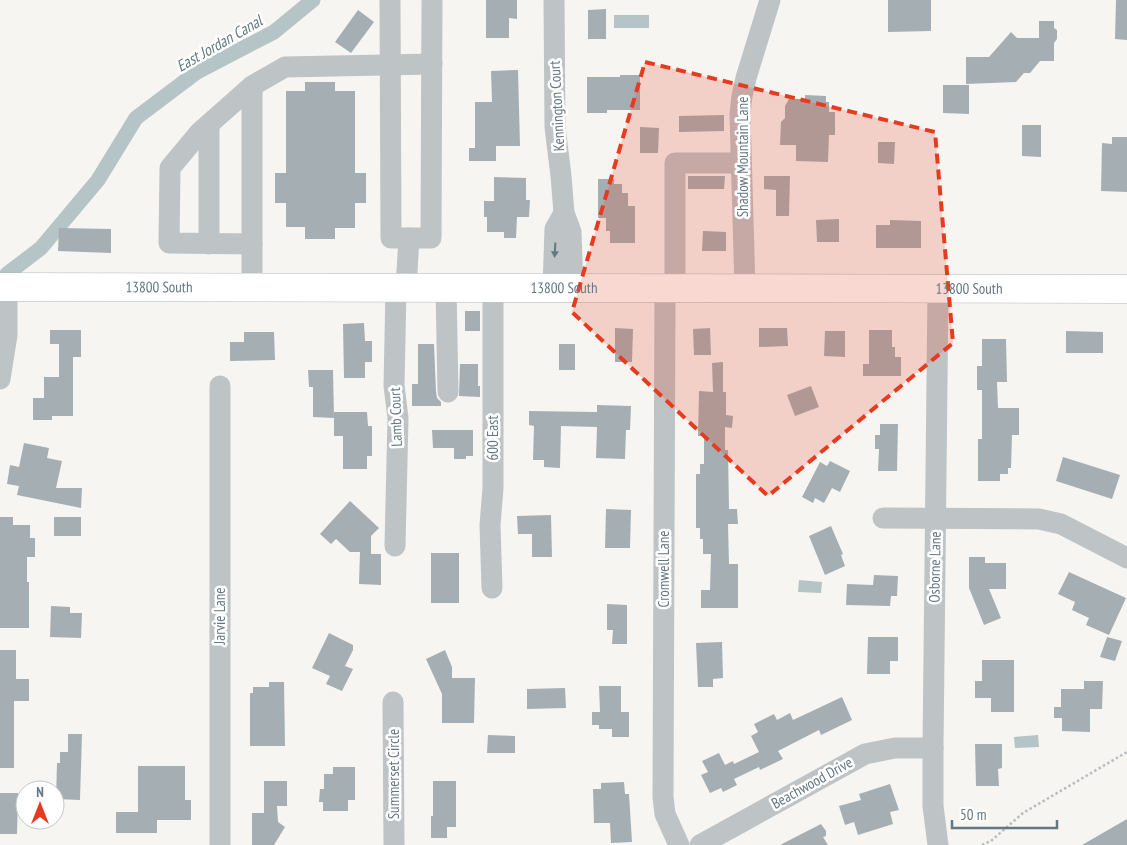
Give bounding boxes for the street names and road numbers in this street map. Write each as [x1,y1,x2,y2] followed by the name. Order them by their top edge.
[545,60,568,152] street label: Kennington Court
[733,97,752,217] street label: Shadow Mountain Lane
[125,277,193,296] street label: 13800 South
[530,278,598,297] street label: 13800 South
[935,279,1003,298] street label: 13800 South
[385,387,406,447] street label: Lamb Court
[483,415,502,461] street label: 600 East
[654,531,673,607] street label: Cromwell Lane
[924,531,945,603] street label: Osborne Lane
[210,588,229,645] street label: Jarvie Lane
[384,729,403,819] street label: Summerset Circle
[768,752,856,813] street label: Beachwood Drive

